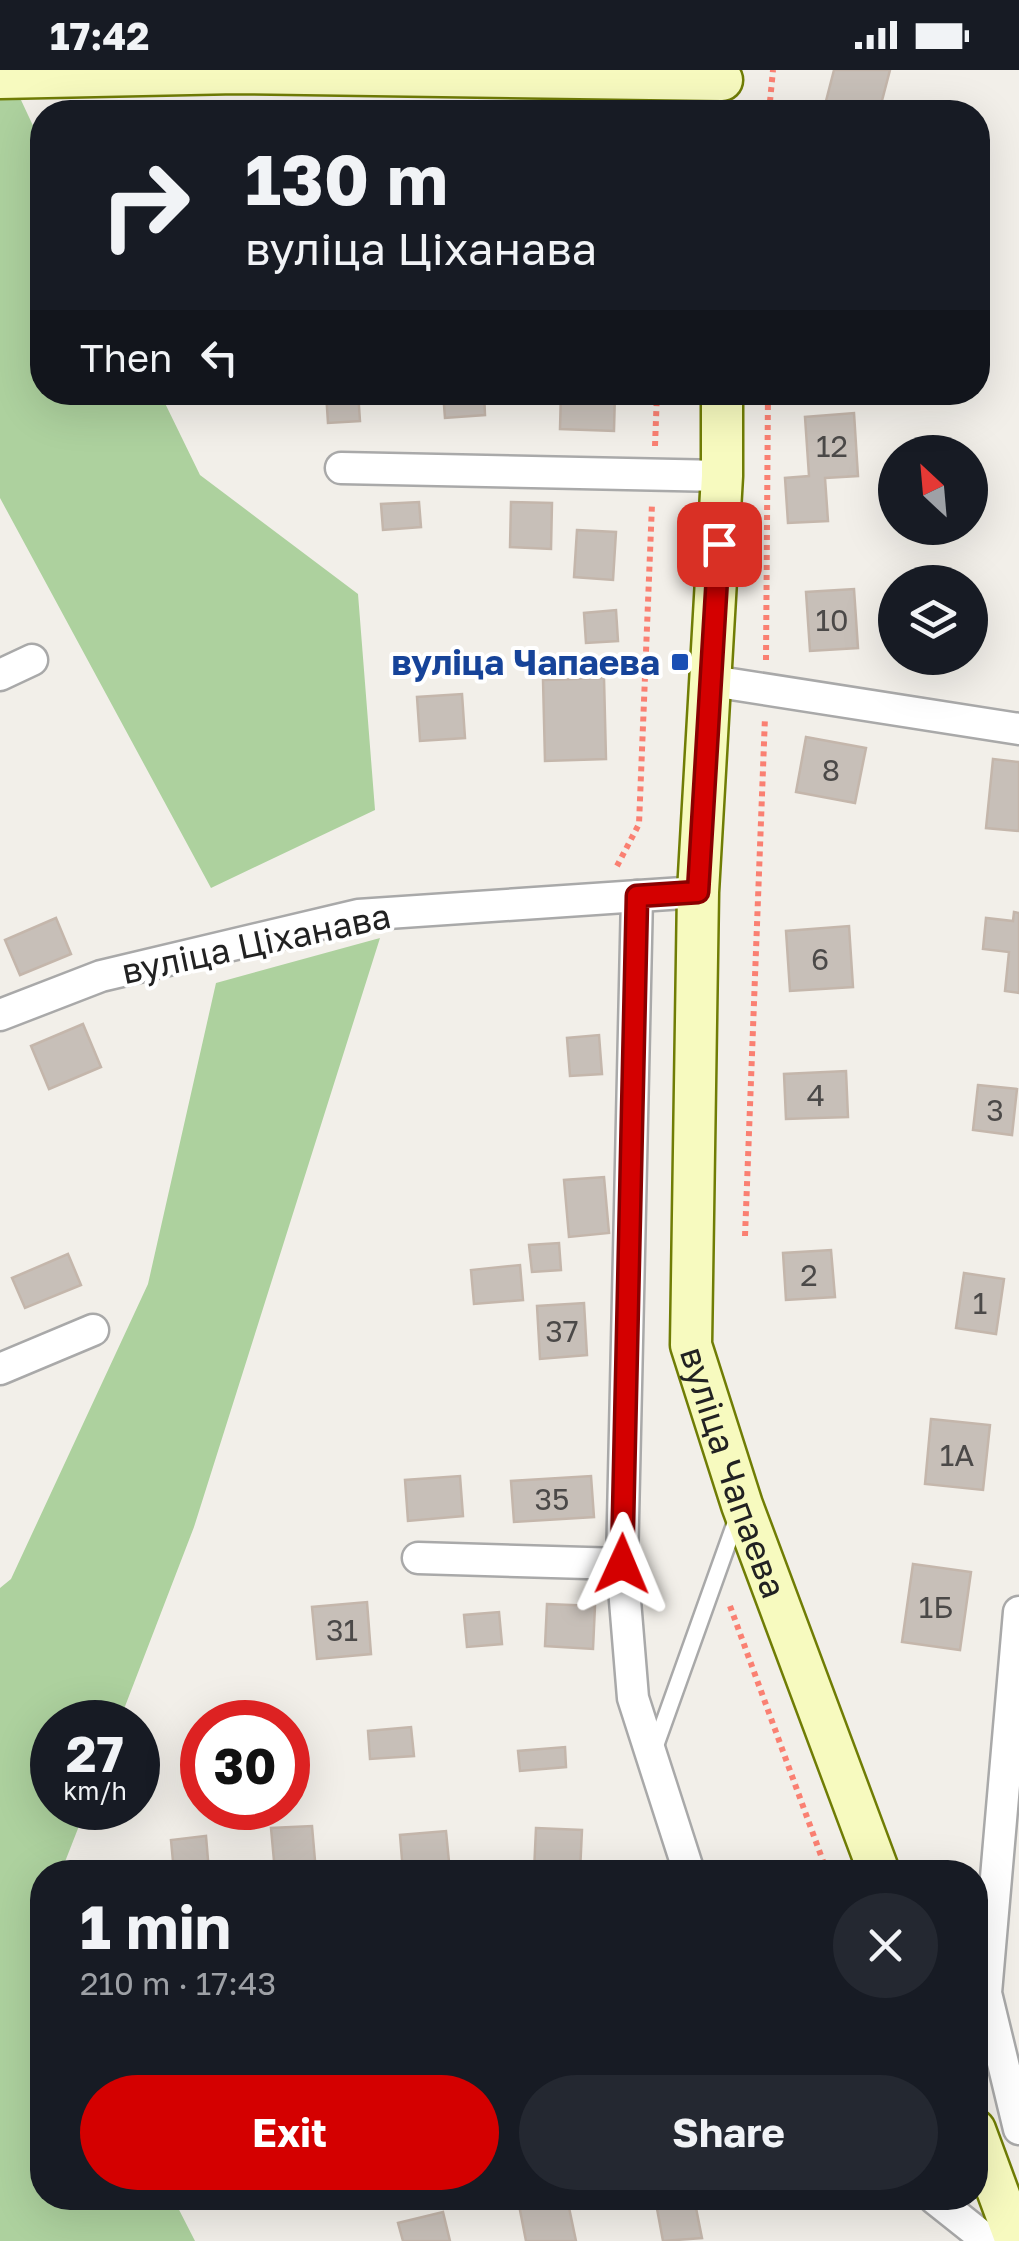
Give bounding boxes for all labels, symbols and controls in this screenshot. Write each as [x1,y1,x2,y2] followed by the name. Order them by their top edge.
[50,13,149,58] text: 17:42
[245,136,448,220] text: 130 m
[80,140,210,270] icon: right
[245,221,597,275] text: вуліца Ціханава
[192,330,247,385] icon: left
[80,335,172,380] text: Then
[816,428,848,464] house number: 12
[878,435,988,545] north arrow
[878,435,988,675] map controls
[677,502,762,587] pin
[692,517,747,572] icon: arrive
[878,565,988,675] button: layers
[815,602,849,638] house number: 10
[392,641,660,683] place label: вуліца Чапаева
[669,651,691,673] marker: вуліца Чапаева
[822,752,840,788] house number: 8
[118,894,394,992] street label: вуліца Ціханава
[811,941,829,977] house number: 6
[807,1077,825,1113] house number: 4
[986,1092,1004,1128] house number: 3
[800,1257,818,1293] house number: 2
[973,1285,987,1321] house number: 1
[545,1313,579,1349] house number: 37
[672,1342,796,1604] street label: вуліца Чапаева
[940,1437,974,1473] house number: 1А
[535,1481,569,1517] house number: 35
[570,1512,674,1616] position arrow
[919,1589,953,1625] house number: 1Б
[326,1612,358,1648] house number: 31
[180,1700,310,1830] speed limit sign: 30
[66,1723,124,1783] text: 27
[63,1775,127,1806] text: km/h
[80,1890,231,1962] text: 1 min
[833,1893,938,1998] button: close
[80,1964,276,2002] text: 210 m · 17:43
[80,2075,499,2190] button: Exit
[519,2075,938,2190] button: Share

